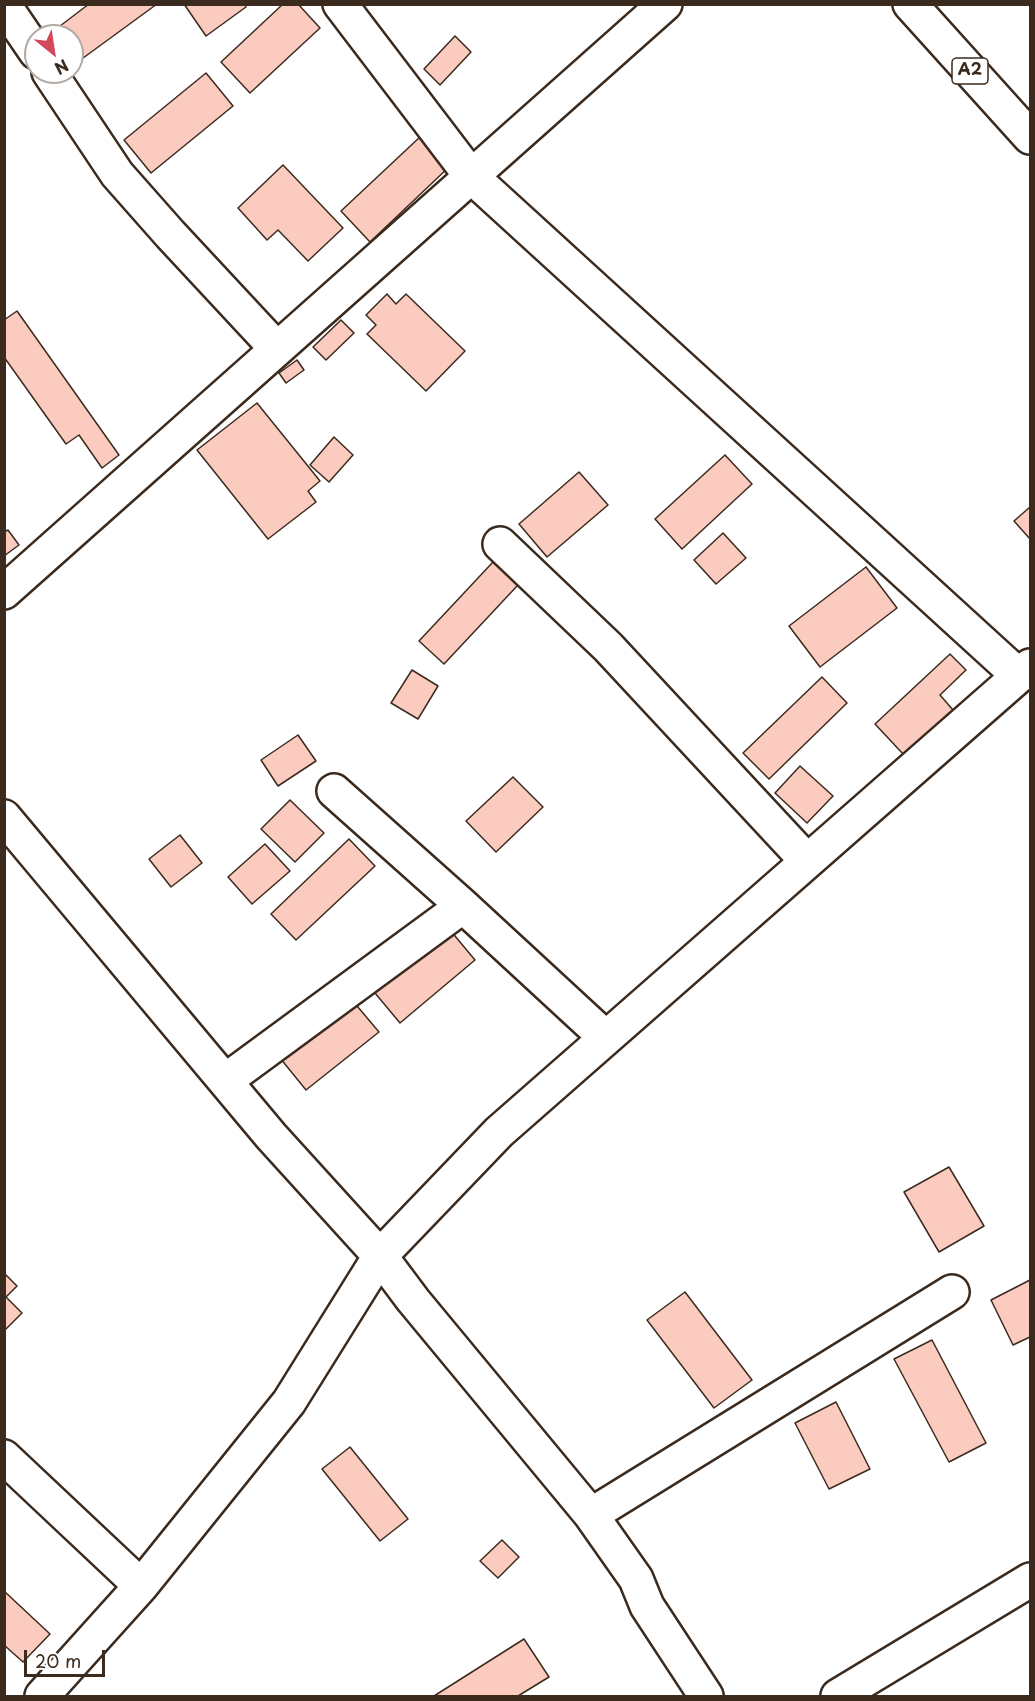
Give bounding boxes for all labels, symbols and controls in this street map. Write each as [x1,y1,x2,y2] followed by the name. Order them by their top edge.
[24,24,84,84] north arrow
[51,54,73,81] text: N
[952,58,988,84] road number: A2
[27,1638,108,1676] scale bar
[35,1647,81,1674] text: 20 m

